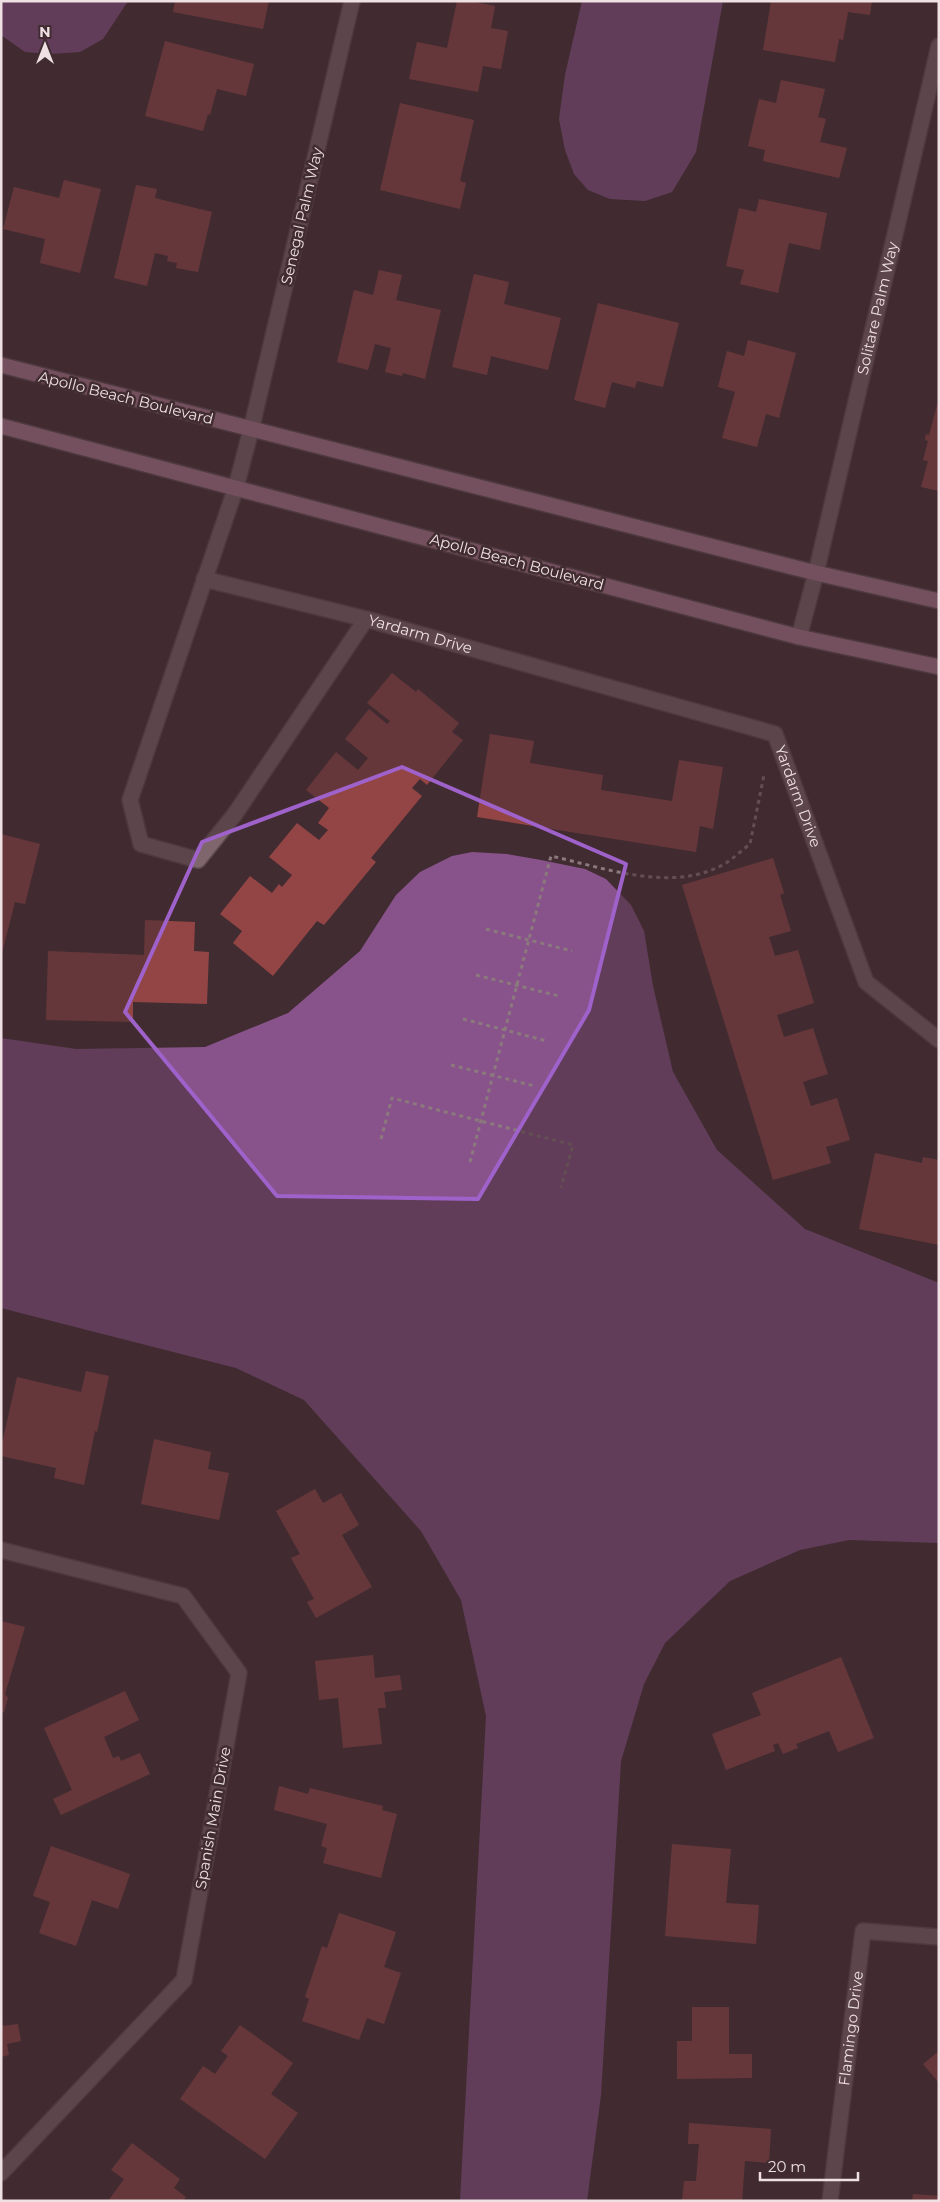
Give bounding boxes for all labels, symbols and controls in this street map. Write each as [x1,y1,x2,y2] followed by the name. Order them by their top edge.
[20,20,70,70] north arrow
[39,23,51,41] text: N
[276,145,327,286] street label: Senegal Palm Way
[853,239,902,377] street label: Solitare Palm Way
[37,367,216,428] street label: Apollo Beach Boulevard
[428,529,606,594] street label: Apollo Beach Boulevard
[366,610,475,657] street label: Yardarm Drive
[771,743,826,850] street label: Yardarm Drive
[191,1745,234,1891] street label: Spanish Main Drive
[834,1970,867,2087] street label: Flamingo Drive
[760,2150,858,2182] scale bar
[768,2157,806,2176] text: 20 m

